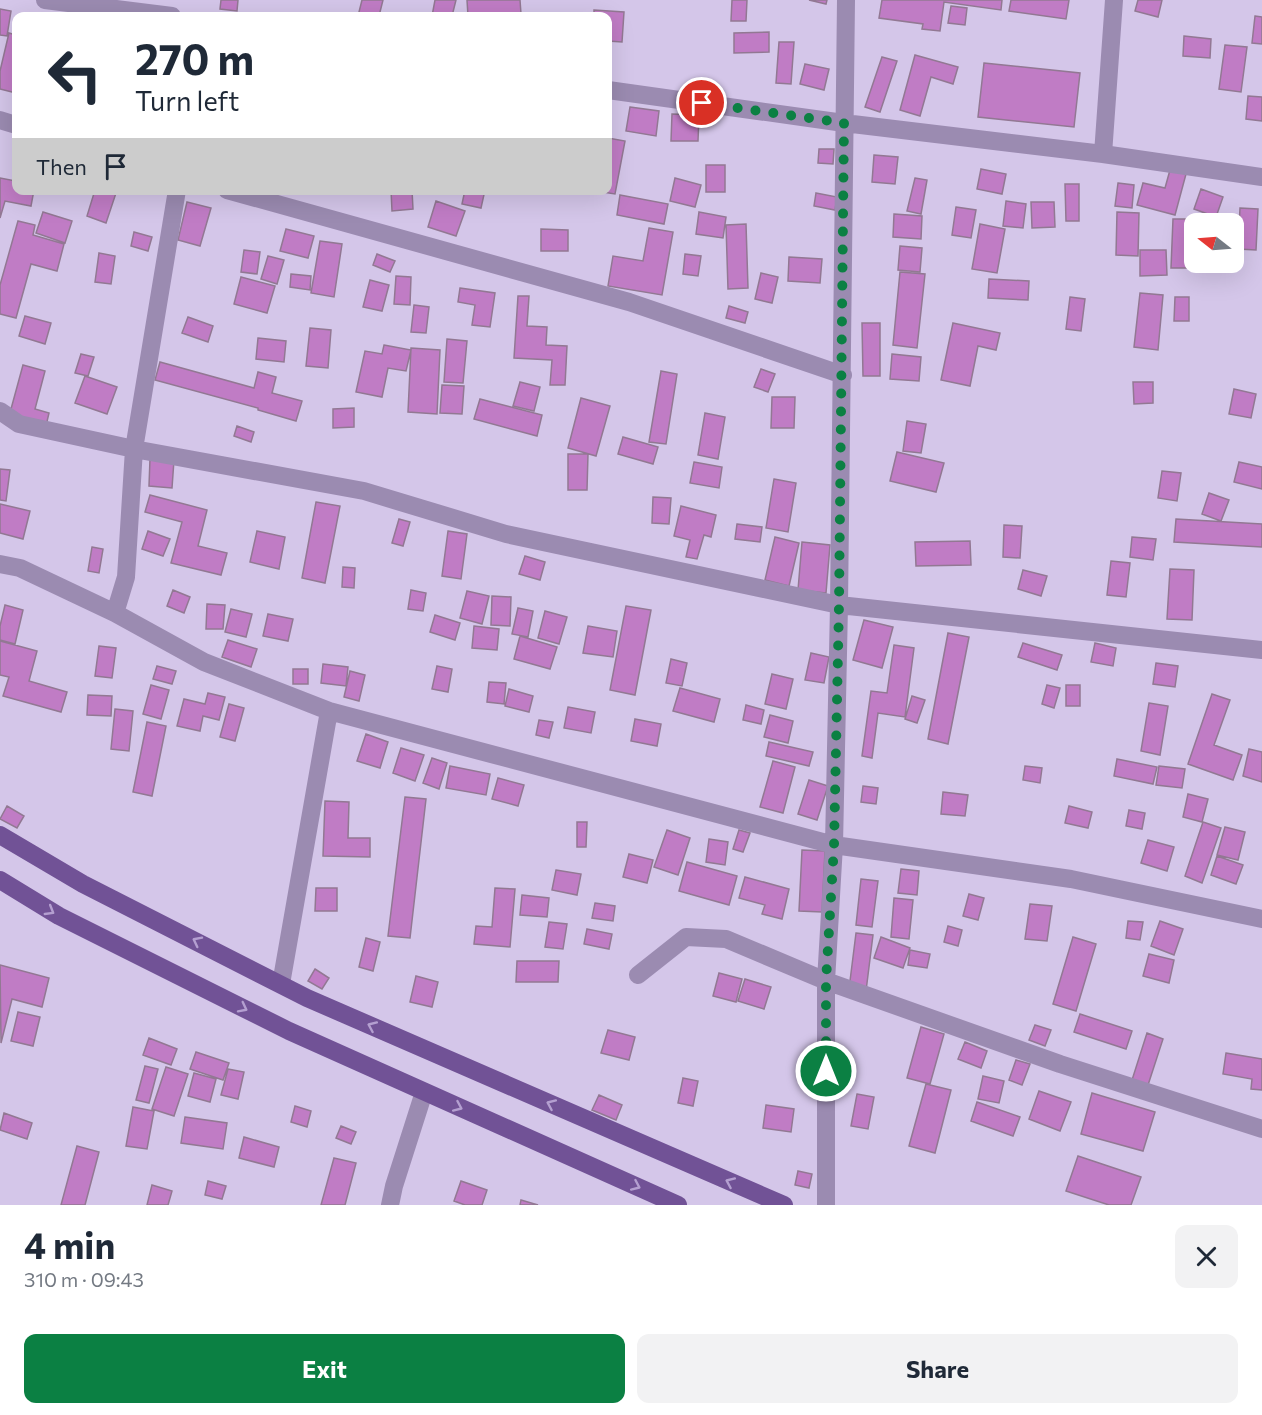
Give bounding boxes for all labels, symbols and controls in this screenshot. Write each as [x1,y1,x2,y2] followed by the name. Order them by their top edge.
[135,32,254,84] text: 270 m
[36,36,114,114] icon: left
[676,77,727,128] pin
[135,84,239,117] text: Turn left
[685,86,718,119] icon: arrive
[99,150,132,183] icon: arrive
[36,153,87,180] text: Then
[1184,213,1244,273] north arrow
[1184,213,1244,273] map controls
[44,903,54,915] one-way arrow
[193,937,203,948] one-way arrow
[236,1001,247,1012] one-way arrow
[368,1021,379,1033] one-way arrow
[794,1039,858,1103] position arrow
[547,1099,558,1111] one-way arrow
[452,1100,463,1112] one-way arrow
[725,1177,736,1189] one-way arrow
[630,1179,641,1191] one-way arrow
[24,1222,115,1266] text: 4 min
[1175,1225,1238,1288] button: close
[24,1267,144,1291] text: 310 m · 09:43
[24,1334,625,1403] button: Exit
[637,1334,1238,1403] button: Share

